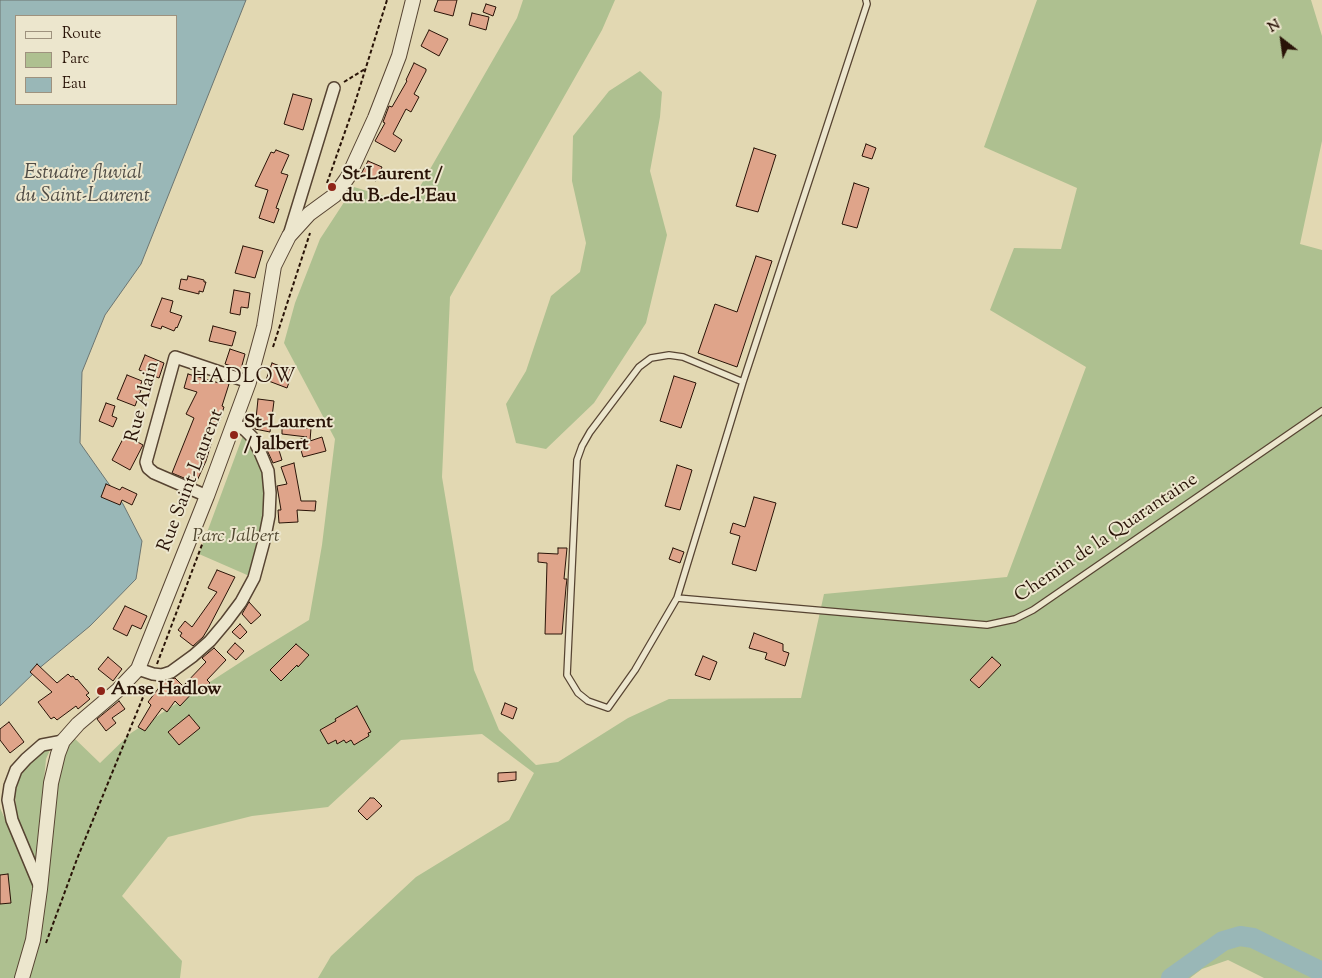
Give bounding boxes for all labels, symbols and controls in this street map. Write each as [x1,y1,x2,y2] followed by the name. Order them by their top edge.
[15,15,178,105] legend
[1257,15,1307,65] north arrow
[1265,16,1284,38] text: N
[62,24,101,45] text: Route
[62,49,89,70] text: Parc
[62,74,86,95] text: Eau
[16,163,150,210] water label: Estuaire fluvial du Saint-Laurent
[342,165,457,209] place label: St-Laurent / du B.-de-l'Eau
[326,181,338,193] marker: St-Laurent / du B.-de-l'Eau
[122,359,166,445] street label: Rue Alain
[191,367,297,391] district label: HADLOW
[154,407,230,555] street label: Rue Saint-Laurent
[244,413,333,457] place label: St-Laurent / Jalbert
[228,429,240,441] marker: St-Laurent / Jalbert
[1011,469,1203,609] street label: Chemin de la Quarantaine
[192,527,280,549] park label: Parc Jalbert
[111,680,221,702] place label: Anse Hadlow
[95,685,107,697] marker: Anse Hadlow

